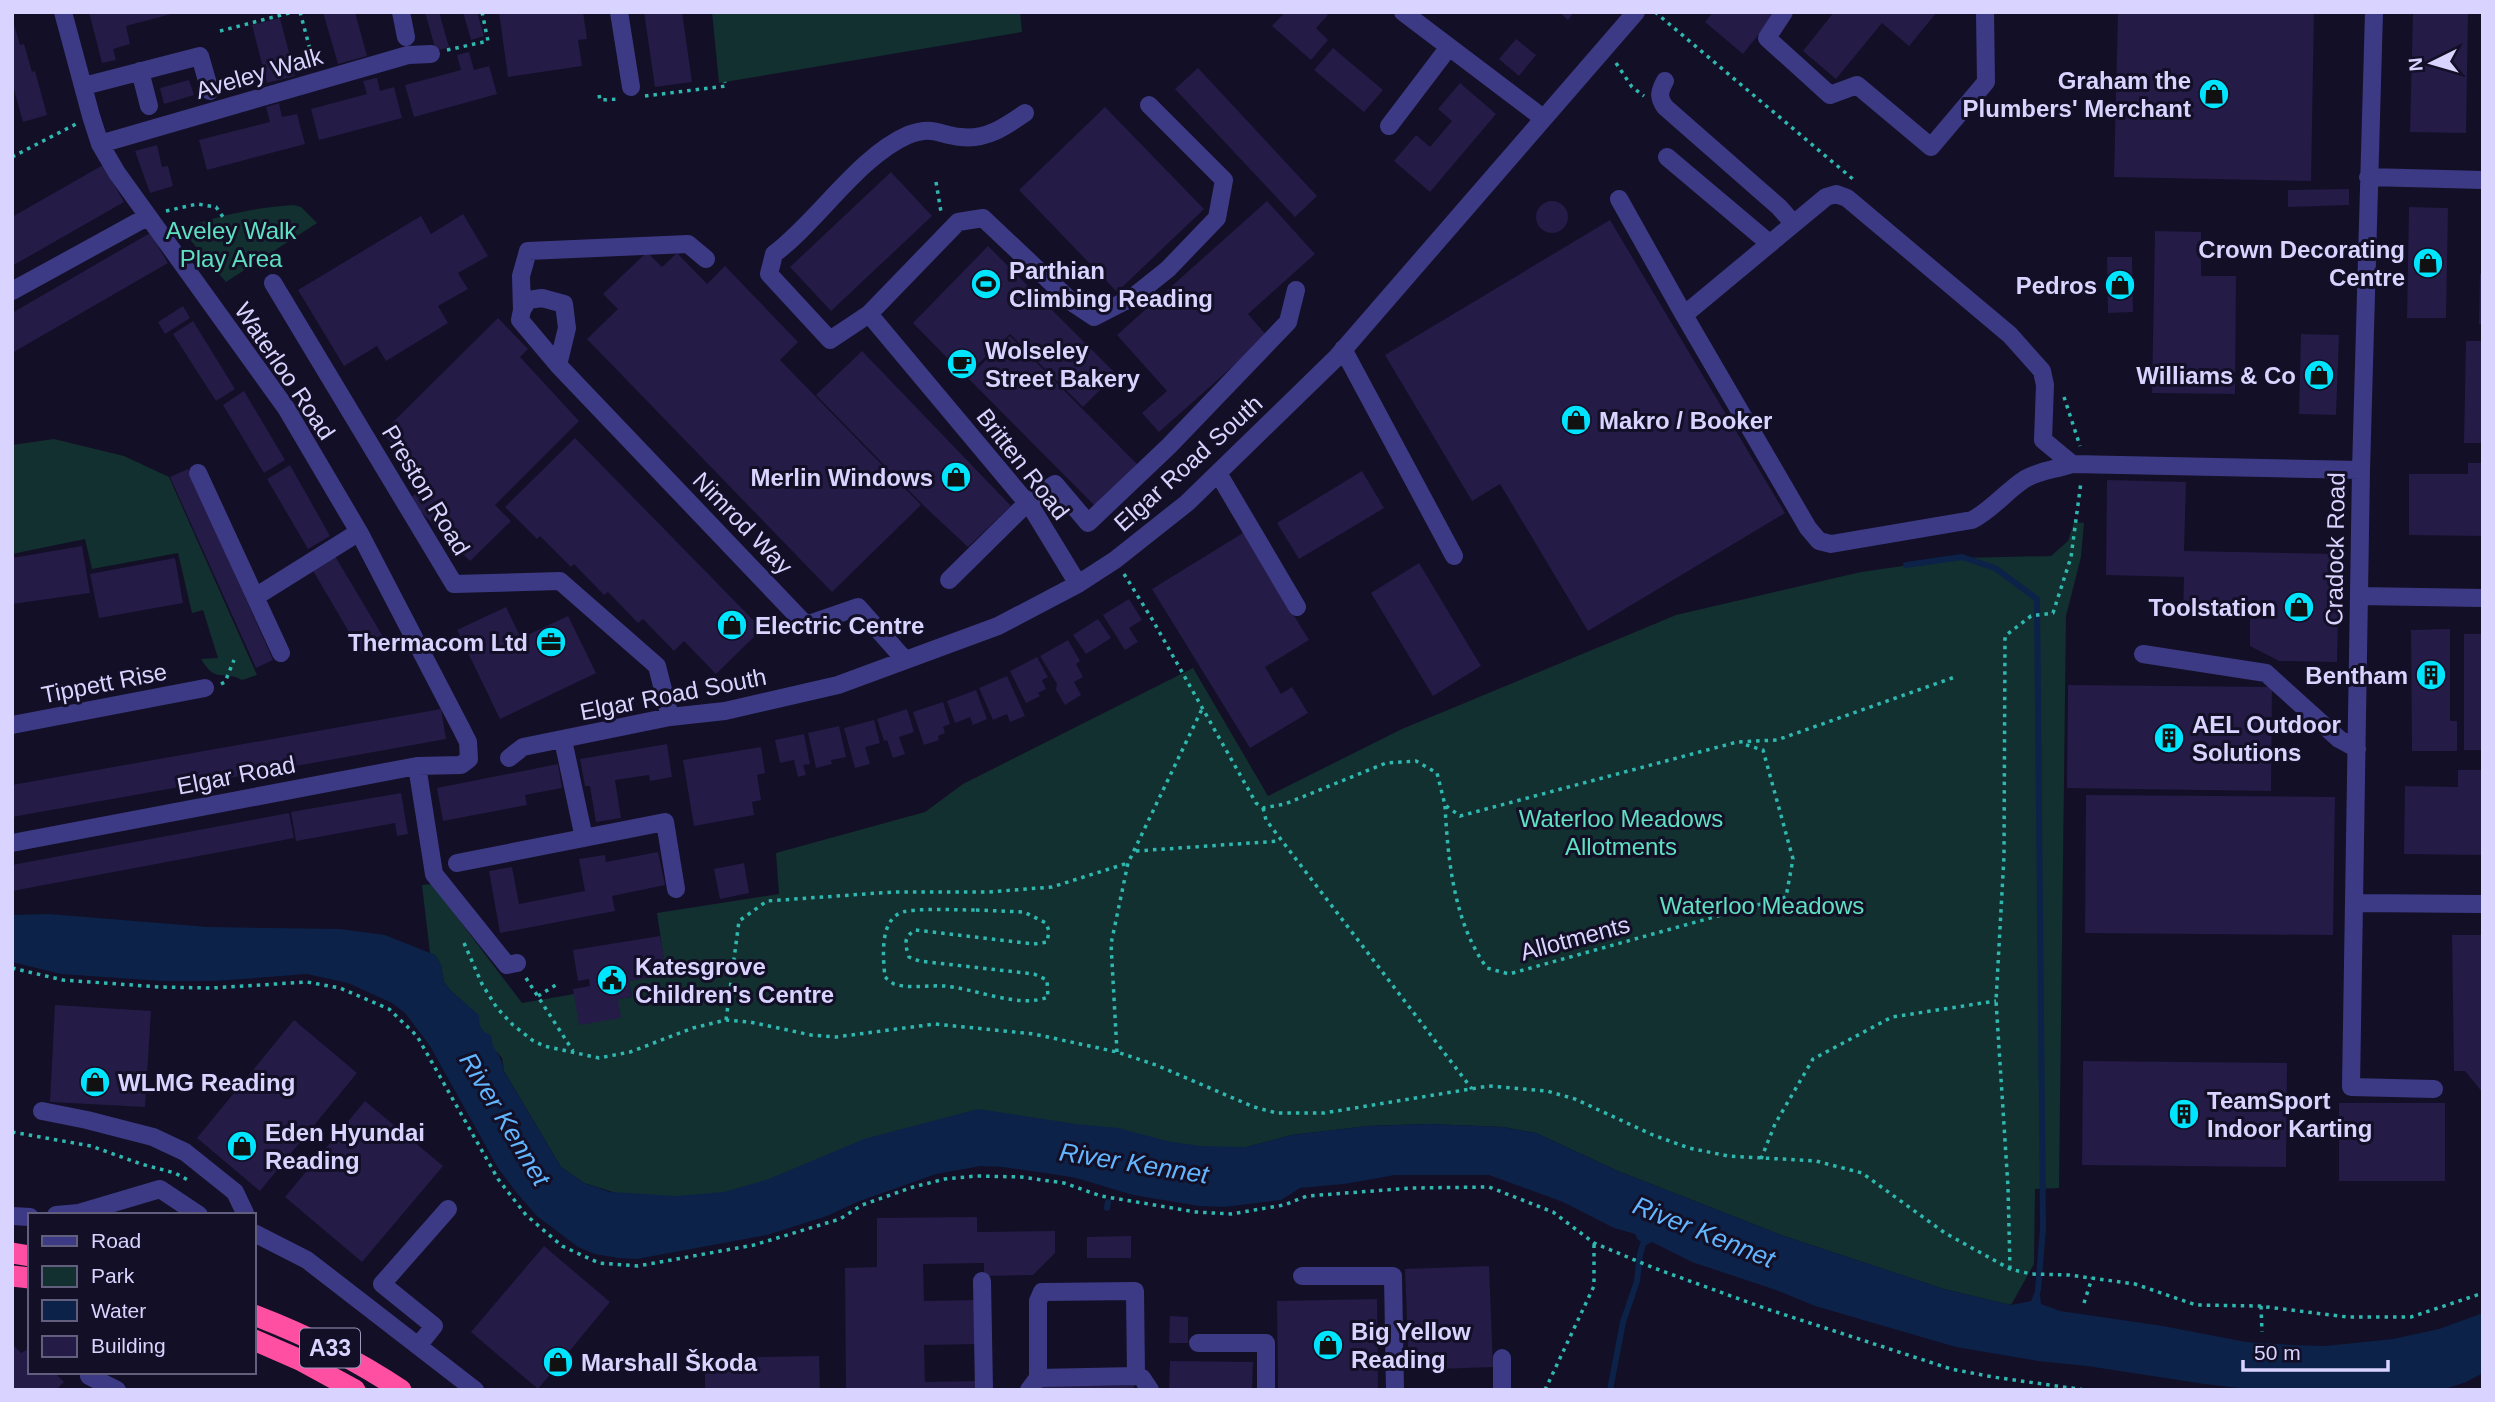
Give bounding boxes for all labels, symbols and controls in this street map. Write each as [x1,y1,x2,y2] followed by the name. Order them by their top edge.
[2397,28,2467,98] north arrow
[192,42,327,104] street label: Aveley Walk
[2405,57,2427,72] text: N
[1963,67,2191,122] place label: Graham the Plumbers' Merchant
[2197,77,2231,111] shop icon: Graham the Plumbers' Merchant
[166,217,297,272] park label: Aveley Walk Play Area
[2198,236,2405,291] place label: Crown Decorating Centre
[2411,246,2445,280] shop icon: Crown Decorating Centre
[1009,257,1213,312] place label: Parthian Climbing Reading
[969,267,1003,301] sports icon: Parthian Climbing Reading
[2103,268,2137,302] shop icon: Pedros
[2016,272,2097,299] place label: Pedros
[229,297,341,445] street label: Waterloo Road
[985,337,1140,392] place label: Wolseley Street Bakery
[945,347,979,381] cafe icon: Wolseley Street Bakery
[2302,358,2336,392] shop icon: Williams & Co
[2136,362,2296,389] place label: Williams & Co
[1109,390,1267,536] street label: Elgar Road South
[971,403,1075,525] street label: Britten Road
[1559,403,1593,437] shop icon: Makro / Booker
[1599,407,1772,434] place label: Makro / Booker
[377,420,475,560] street label: Preston Road
[939,460,973,494] shop icon: Merlin Windows
[751,464,933,491] place label: Merlin Windows
[688,466,798,580] street label: Nimrod Way
[2320,472,2350,626] street label: Cradock Road
[2282,590,2316,624] shop icon: Toolstation
[2148,594,2276,621] place label: Toolstation
[715,608,749,642] shop icon: Electric Centre
[755,612,924,639] place label: Electric Centre
[534,625,568,659] office icon: Thermacom Ltd
[348,629,528,656] place label: Thermacom Ltd
[39,658,169,708] street label: Tippett Rise
[2414,658,2448,692] building icon: Bentham
[2305,662,2408,689] place label: Bentham
[577,663,769,725] street label: Elgar Road South
[2192,711,2341,766] place label: AEL Outdoor Solutions
[2152,721,2186,755] building icon: AEL Outdoor Solutions
[174,750,298,800] street label: Elgar Road
[1519,805,1723,860] park label: Waterloo Meadows Allotments
[1660,892,1864,919] park label: Waterloo Meadows
[1517,910,1633,966] street label: Allotments
[635,953,834,1008] place label: Katesgrove Children's Centre
[595,963,629,997] public building icon: Katesgrove Children's Centre
[453,1047,557,1193] water label: River Kennet
[78,1065,112,1099] shop icon: WLMG Reading
[118,1069,295,1096] place label: WLMG Reading
[2207,1087,2372,1142] place label: TeamSport Indoor Karting
[2167,1097,2201,1131] building icon: TeamSport Indoor Karting
[265,1119,425,1174] place label: Eden Hyundai Reading
[225,1129,259,1163] shop icon: Eden Hyundai Reading
[1057,1136,1212,1190] water label: River Kennet
[1629,1190,1781,1275] water label: River Kennet
[28,1213,256,1374] legend
[91,1229,141,1252] text: Road
[91,1264,135,1287] text: Park
[91,1299,146,1322] text: Water
[1351,1318,1471,1373] place label: Big Yellow Reading
[1311,1328,1345,1362] shop icon: Big Yellow Reading
[2243,1328,2388,1372] scale bar
[300,1329,360,1368] road number: A33
[91,1334,166,1357] text: Building
[2254,1341,2301,1364] text: 50 m
[541,1345,575,1379] shop icon: Marshall Škoda
[581,1349,758,1376] place label: Marshall Škoda

